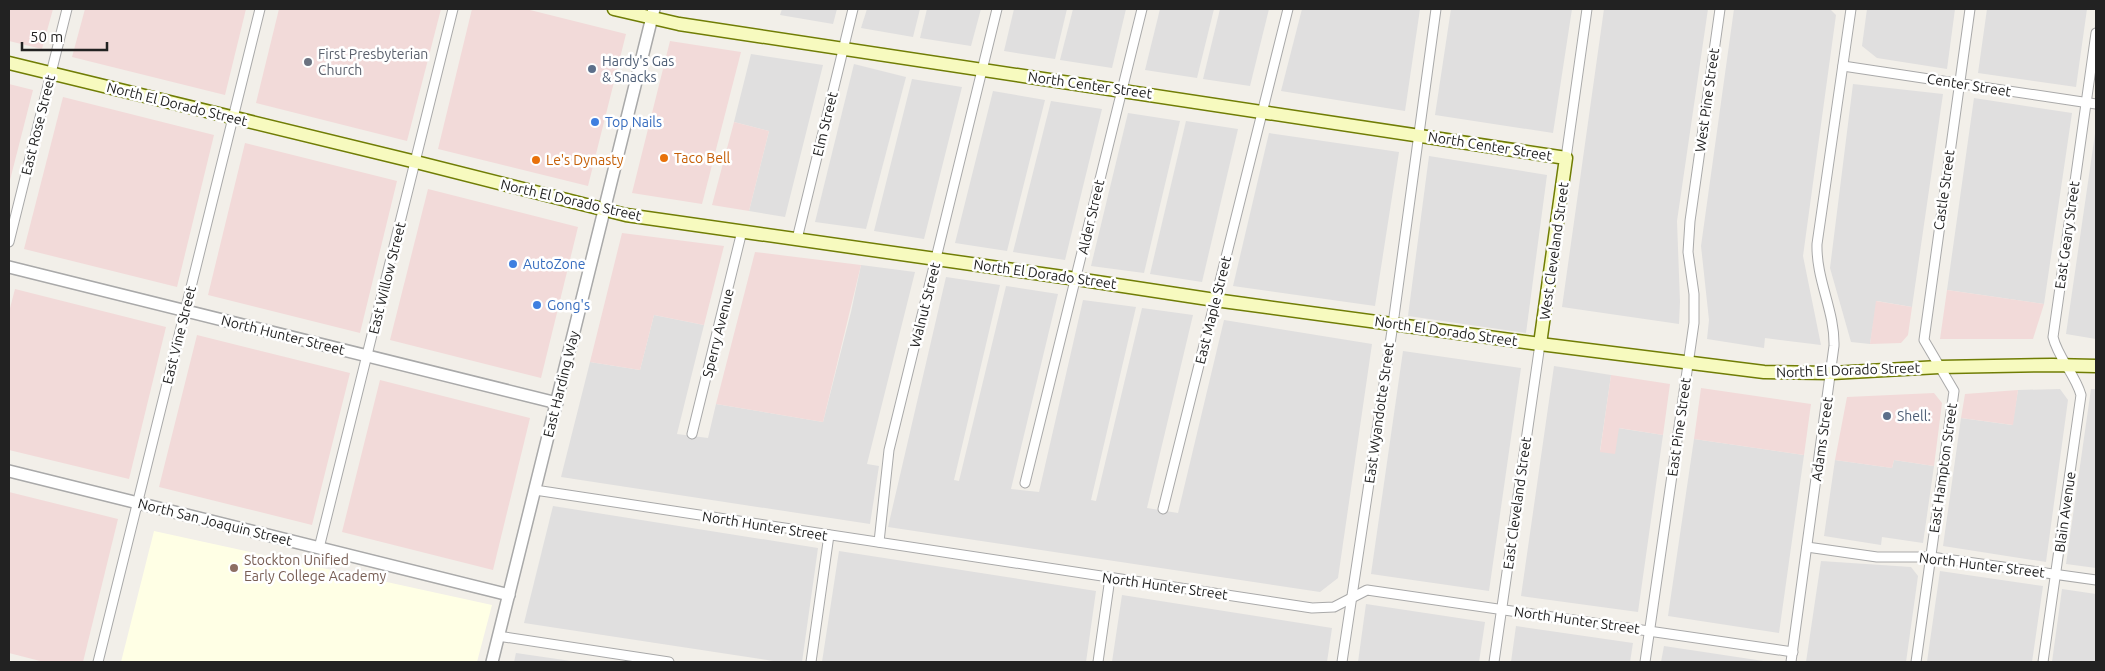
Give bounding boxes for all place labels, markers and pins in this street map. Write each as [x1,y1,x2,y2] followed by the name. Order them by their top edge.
[318,46,428,78] place label: First Presbyterian Church
[602,53,674,85] place label: Hardy's Gas & Snacks
[302,56,314,68] marker: First Presbyterian Church
[586,63,598,75] marker: Hardy's Gas & Snacks
[605,114,662,130] place label: Top Nails
[589,116,601,128] marker: Top Nails
[674,150,731,166] place label: Taco Bell
[546,152,624,168] place label: Le's Dynasty
[658,152,670,164] marker: Taco Bell
[530,154,542,166] marker: Le's Dynasty
[523,256,585,272] place label: AutoZone
[507,258,519,270] marker: AutoZone
[547,297,590,313] place label: Gong's
[531,299,543,311] marker: Gong's
[1897,408,1931,424] place label: Shell:
[1881,410,1893,422] marker: Shell:
[244,552,387,584] place label: Stockton Unified Early College Academy
[228,562,240,574] marker: Stockton Unified Early College Academy

